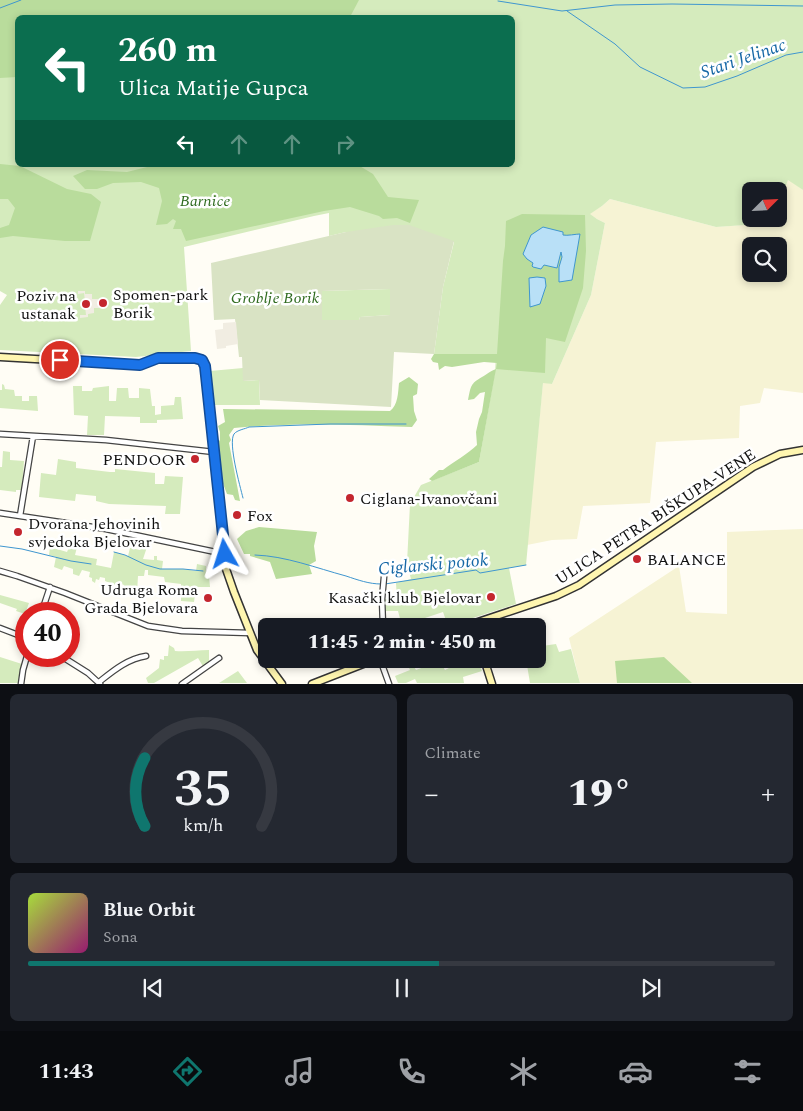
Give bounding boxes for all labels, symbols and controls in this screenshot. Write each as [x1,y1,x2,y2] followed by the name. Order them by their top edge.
[118,24,217,77] text: 260 m
[697,31,790,86] water label: Stari Jelinac
[35,35,100,100] icon: left
[118,72,308,105] text: Ulica Matije Gupca
[172,130,200,158] icon: left
[225,130,253,158] icon: ahead
[278,130,306,158] icon: ahead
[331,130,359,158] icon: right
[742,182,788,228] north arrow
[742,182,787,282] map controls
[180,189,230,213] park label: Barnice
[742,237,787,282] button: search
[113,283,208,325] place label: Spomen-park Borik
[16,284,76,326] place label: Poziv na ustanak
[231,286,320,310] park label: Groblje Borik
[97,297,109,309] marker: Spomen-park Borik
[80,298,92,310] marker: Poziv na ustanak
[39,339,81,381] pin
[46,346,74,374] icon: arrive
[551,443,761,591] street label: ULICA PETRA BIŠKUPA-VENE
[103,448,185,472] place label: PENDOOR
[189,453,201,465] marker: PENDOOR
[360,487,498,511] place label: Ciglana-Ivanovčani
[344,492,356,504] marker: Ciglana-Ivanovčani
[247,504,273,528] place label: Fox
[231,509,243,521] marker: Fox
[28,512,160,554] place label: Dvorana Jehovinih svjedoka Bjelovar
[12,526,24,538] marker: Dvorana Jehovinih svjedoka Bjelovar
[198,527,250,579] position arrow
[377,546,490,583] water label: Ciglarski potok
[647,548,726,572] place label: BALANCE
[631,553,643,565] marker: BALANCE
[84,578,198,620] place label: Udruga Roma Grada Bjelovara
[328,586,481,610] place label: Kasački klub Bjelovar
[485,591,497,603] marker: Kasački klub Bjelovar
[202,592,214,604] marker: Udruga Roma Grada Bjelovara
[15,602,80,667] speed limit sign: 40
[308,628,496,657] text: 11:45 · 2 min · 450 m
[425,741,481,765] text: Climate
[174,750,232,829] text: 35
[567,765,632,823] text: 19°
[425,773,439,816] text: −
[761,773,775,816] text: +
[183,812,223,839] text: km/h
[103,896,196,925] text: Blue Orbit
[103,925,138,949] text: Sona
[139,974,167,1002] icon: previous
[388,974,416,1002] icon: pause
[637,974,665,1002] icon: next
[170,1054,205,1089] icon: directions
[282,1054,317,1089] icon: music
[394,1054,429,1089] icon: phone
[506,1054,541,1089] icon: climate
[618,1054,653,1089] icon: car
[730,1054,765,1089] icon: filters
[38,1055,94,1088] text: 11:43

